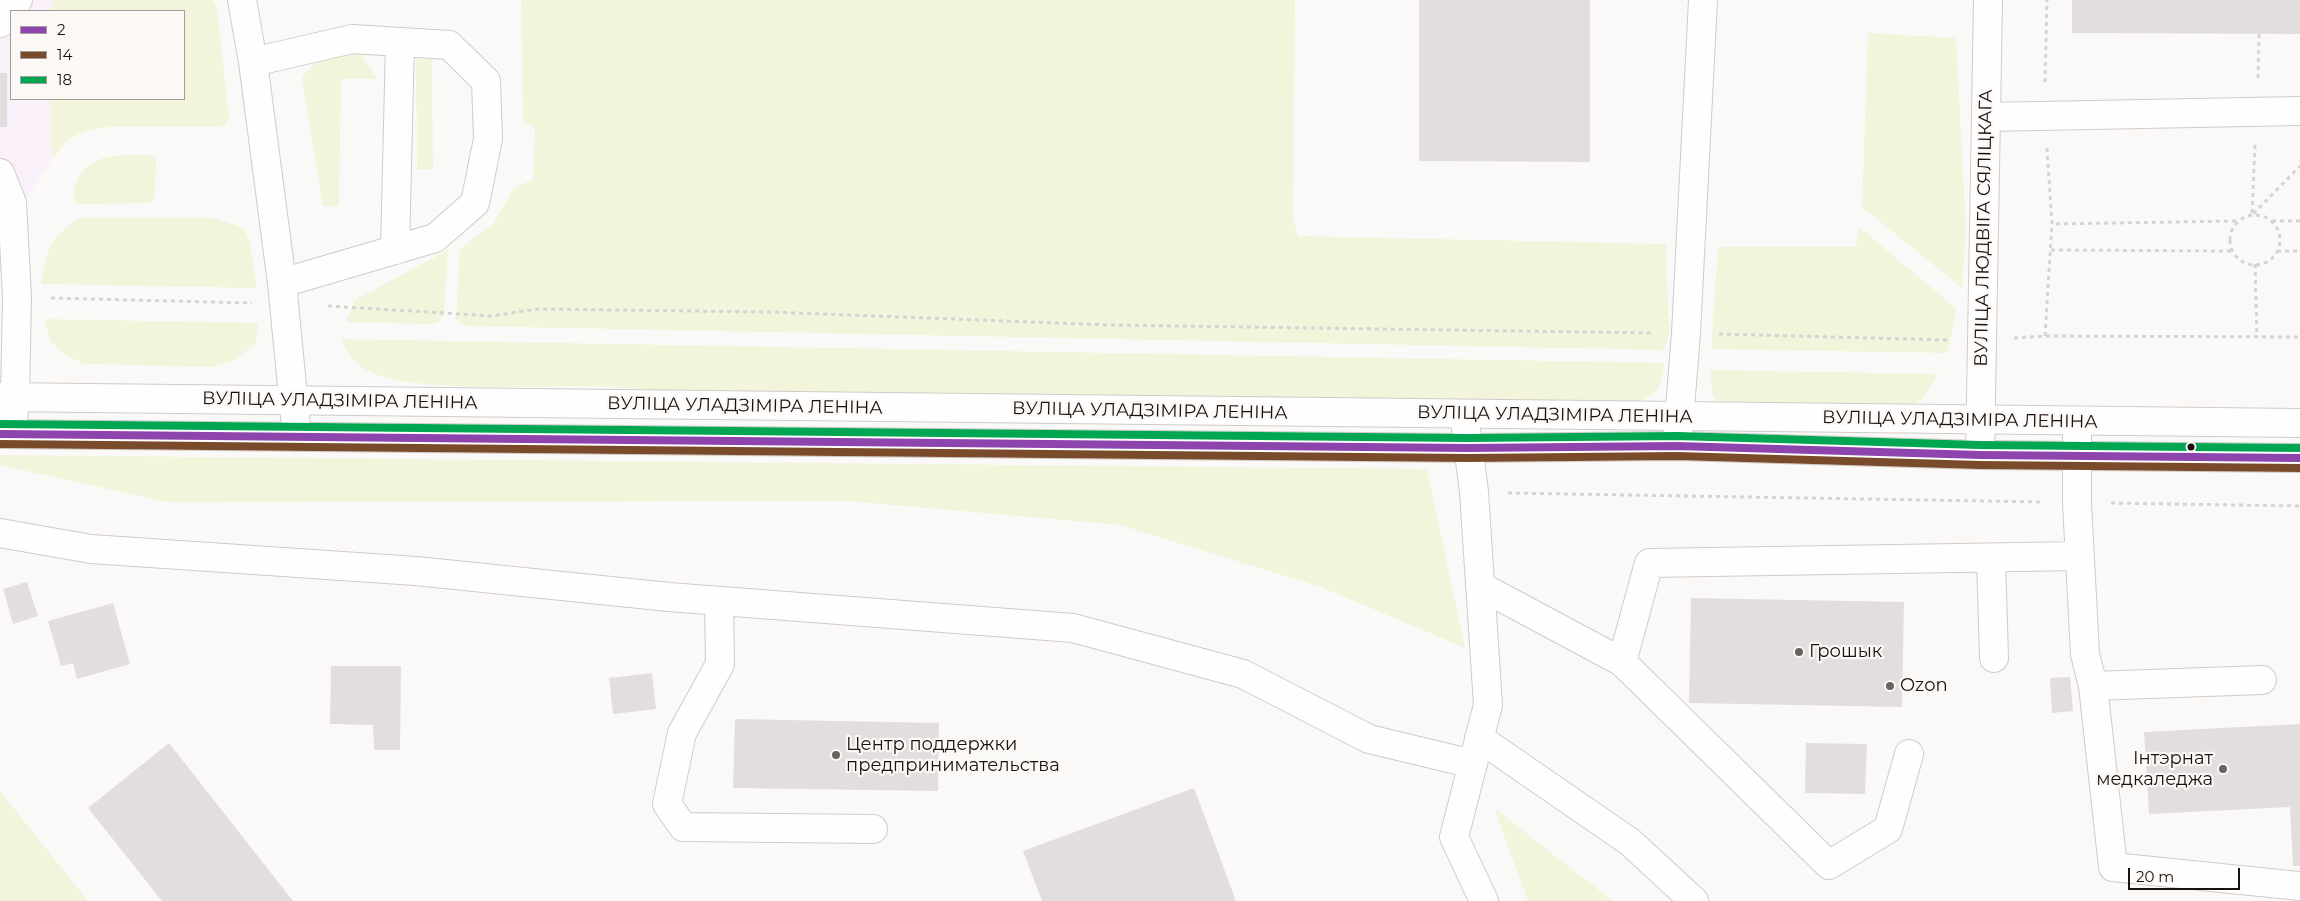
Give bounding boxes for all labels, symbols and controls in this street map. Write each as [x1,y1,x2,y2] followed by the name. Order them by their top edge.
[10,10,185,100] legend
[57,20,66,39] text: 2
[57,45,72,64] text: 14
[57,70,72,89] text: 18
[1971,89,1997,367] street label: ВУЛІЦА ЛЮДВІГА СЯЛІЦКАГА
[202,388,478,414] street label: ВУЛІЦА УЛАДЗІМІРА ЛЕНІНА
[607,393,883,419] street label: ВУЛІЦА УЛАДЗІМІРА ЛЕНІНА
[1012,398,1288,424] street label: ВУЛІЦА УЛАДЗІМІРА ЛЕНІНА
[1417,402,1693,428] street label: ВУЛІЦА УЛАДЗІМІРА ЛЕНІНА
[1822,407,2098,433] street label: ВУЛІЦА УЛАДЗІМІРА ЛЕНІНА
[2186,442,2196,452] unlabelled marker
[1809,641,1882,663] place label: Грошык
[1793,646,1805,658] marker: Грошык
[1900,675,1948,697] place label: Ozon
[1884,680,1896,692] marker: Ozon
[846,734,1060,776] place label: Центр поддержки предпринимательства
[2096,748,2213,791] place label: Інтэрнат медкаледжа
[830,749,842,761] marker: Центр поддержки предпринимательства
[2217,763,2229,775] marker: Інтэрнат медкаледжа
[2130,858,2242,890] scale bar
[2136,867,2174,886] text: 20 m

